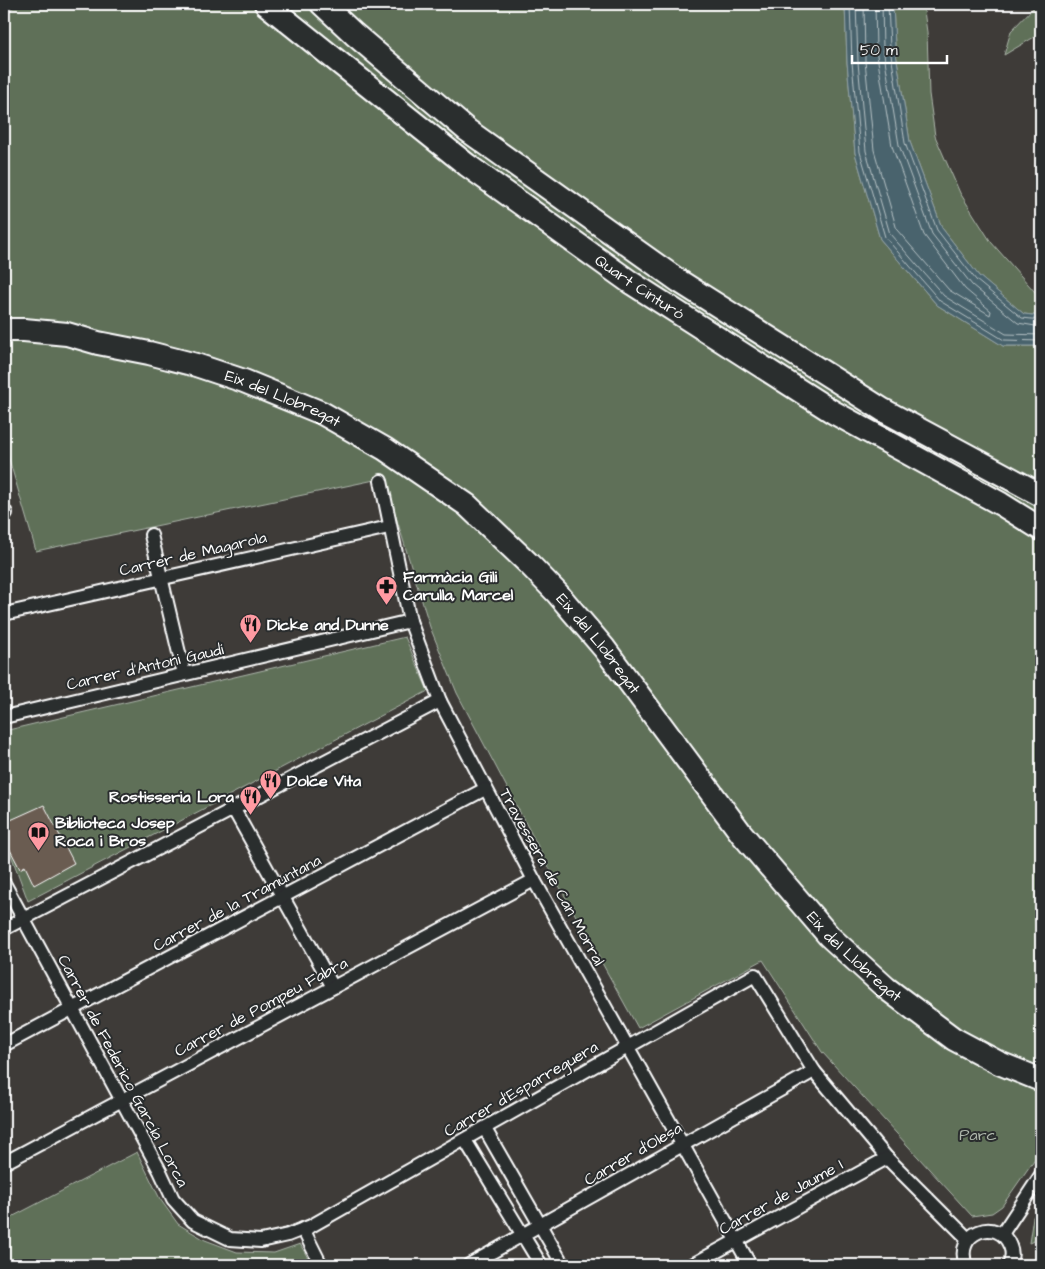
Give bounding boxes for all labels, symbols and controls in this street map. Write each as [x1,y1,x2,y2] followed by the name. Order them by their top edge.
[852,32,948,64] scale bar
[860,40,898,61] text: 50 m
[590,249,689,325] street label: Quart Cinturó
[222,364,345,433] street label: Eix del Llobregat
[117,526,269,583] street label: Carrer de Magarola
[403,566,514,606] place label: Farmàcia Gili Carulla, Marcel
[375,574,399,605] pharmacy icon: Farmàcia Gili Carulla, Marcel
[551,589,646,699] street label: Eix del Llobregat
[239,613,263,644] restaurant icon: Dicke and Dunne
[267,614,389,636] place label: Dicke and Dunne
[64,638,226,696] street label: Carrer d'Antoni Gaudí
[259,769,283,800] restaurant icon: Dolce Vita
[287,770,362,792] place label: Dolce Vita
[494,784,610,970] street label: Travessera de Can Morral
[238,785,262,816] restaurant icon: Rostisseria Lora
[109,786,235,808] place label: Rostisseria Lora
[55,812,175,852] place label: Biblioteca Josep Roca i Bros
[27,820,51,851] library icon: Biblioteca Josep Roca i Bros
[149,849,325,957] street label: Carrer de la Tramuntana
[802,907,907,1007] street label: Eix del Llobregat
[52,951,194,1191] street label: Carrer de Federico García Lorca
[171,952,351,1062] street label: Carrer de Pompeu Fabra
[440,1036,603,1143] street label: Carrer d'Esparreguera
[580,1117,686,1191] street label: Carrer d'Olesa
[959,1124,997,1146] park label: Parc
[715,1154,847,1240] street label: Carrer de Jaume I

